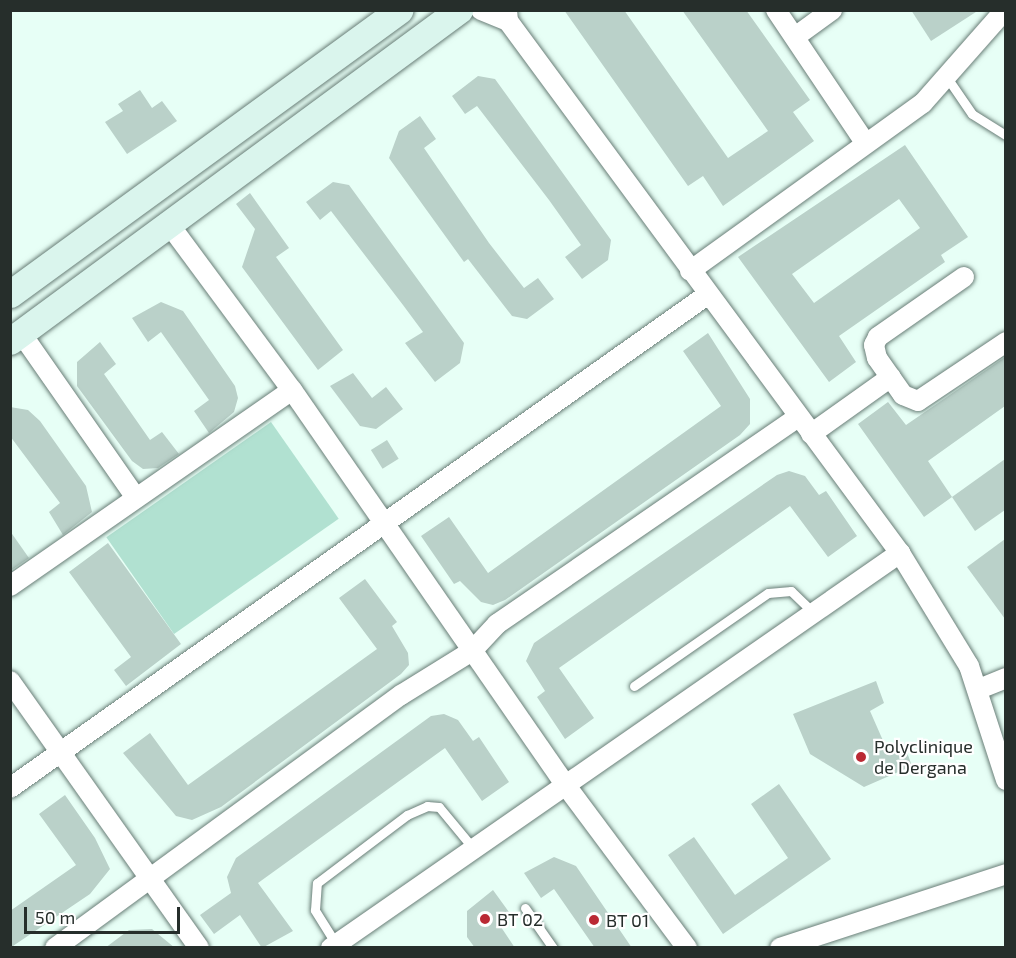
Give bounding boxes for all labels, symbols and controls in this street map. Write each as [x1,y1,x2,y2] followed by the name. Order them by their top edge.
[874,736,973,778] place label: Polyclinique de Dergana
[852,748,870,766] marker: Polyclinique de Dergana
[27,895,183,933] scale bar
[35,906,75,928] text: 50 m
[497,908,543,930] place label: BT 02
[606,909,649,931] place label: BT 01
[478,912,492,926] marker: BT 02
[587,913,601,927] marker: BT 01

